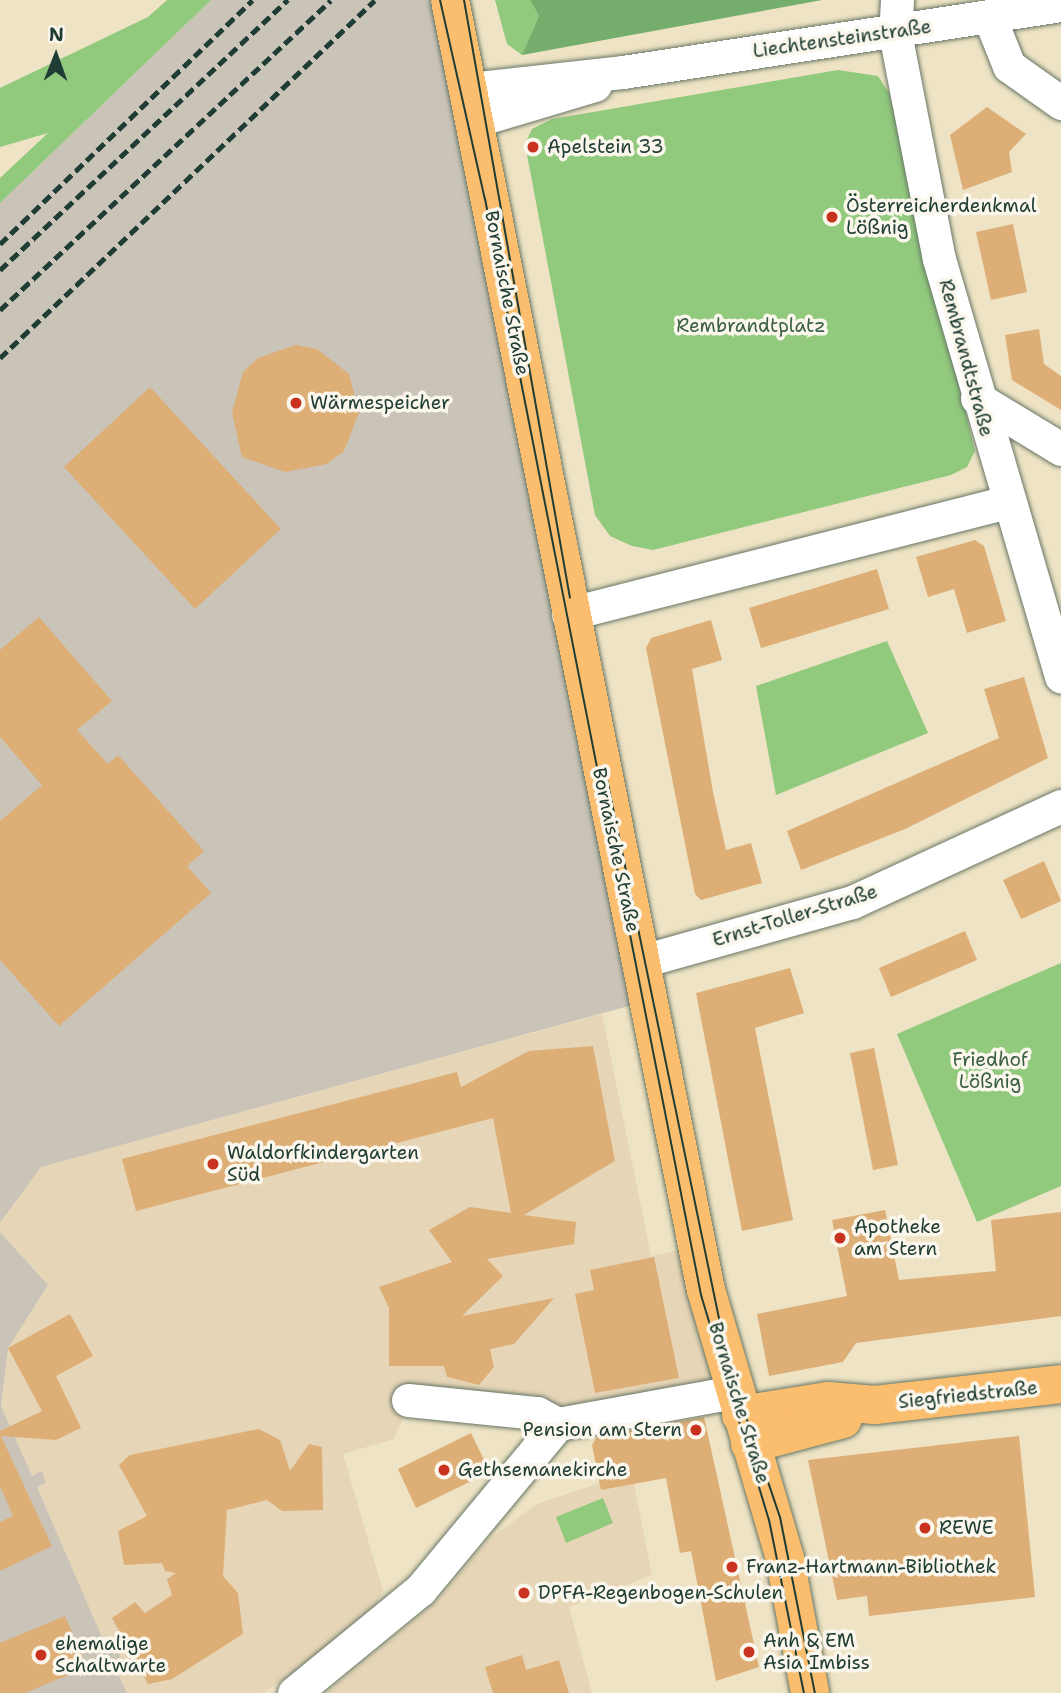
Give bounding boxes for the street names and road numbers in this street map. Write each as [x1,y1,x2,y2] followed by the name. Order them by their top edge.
[751,15,933,63] street label: Liechtensteinstraße
[480,209,534,377] street label: Bornaische Straße
[934,277,998,439] street label: Rembrandtstraße
[587,766,645,934] street label: Bornaische Straße
[710,880,880,952] street label: Ernst-Toller-Straße
[704,1320,774,1486] street label: Bornaische Straße
[897,1376,1039,1414] street label: Siegfriedstraße

